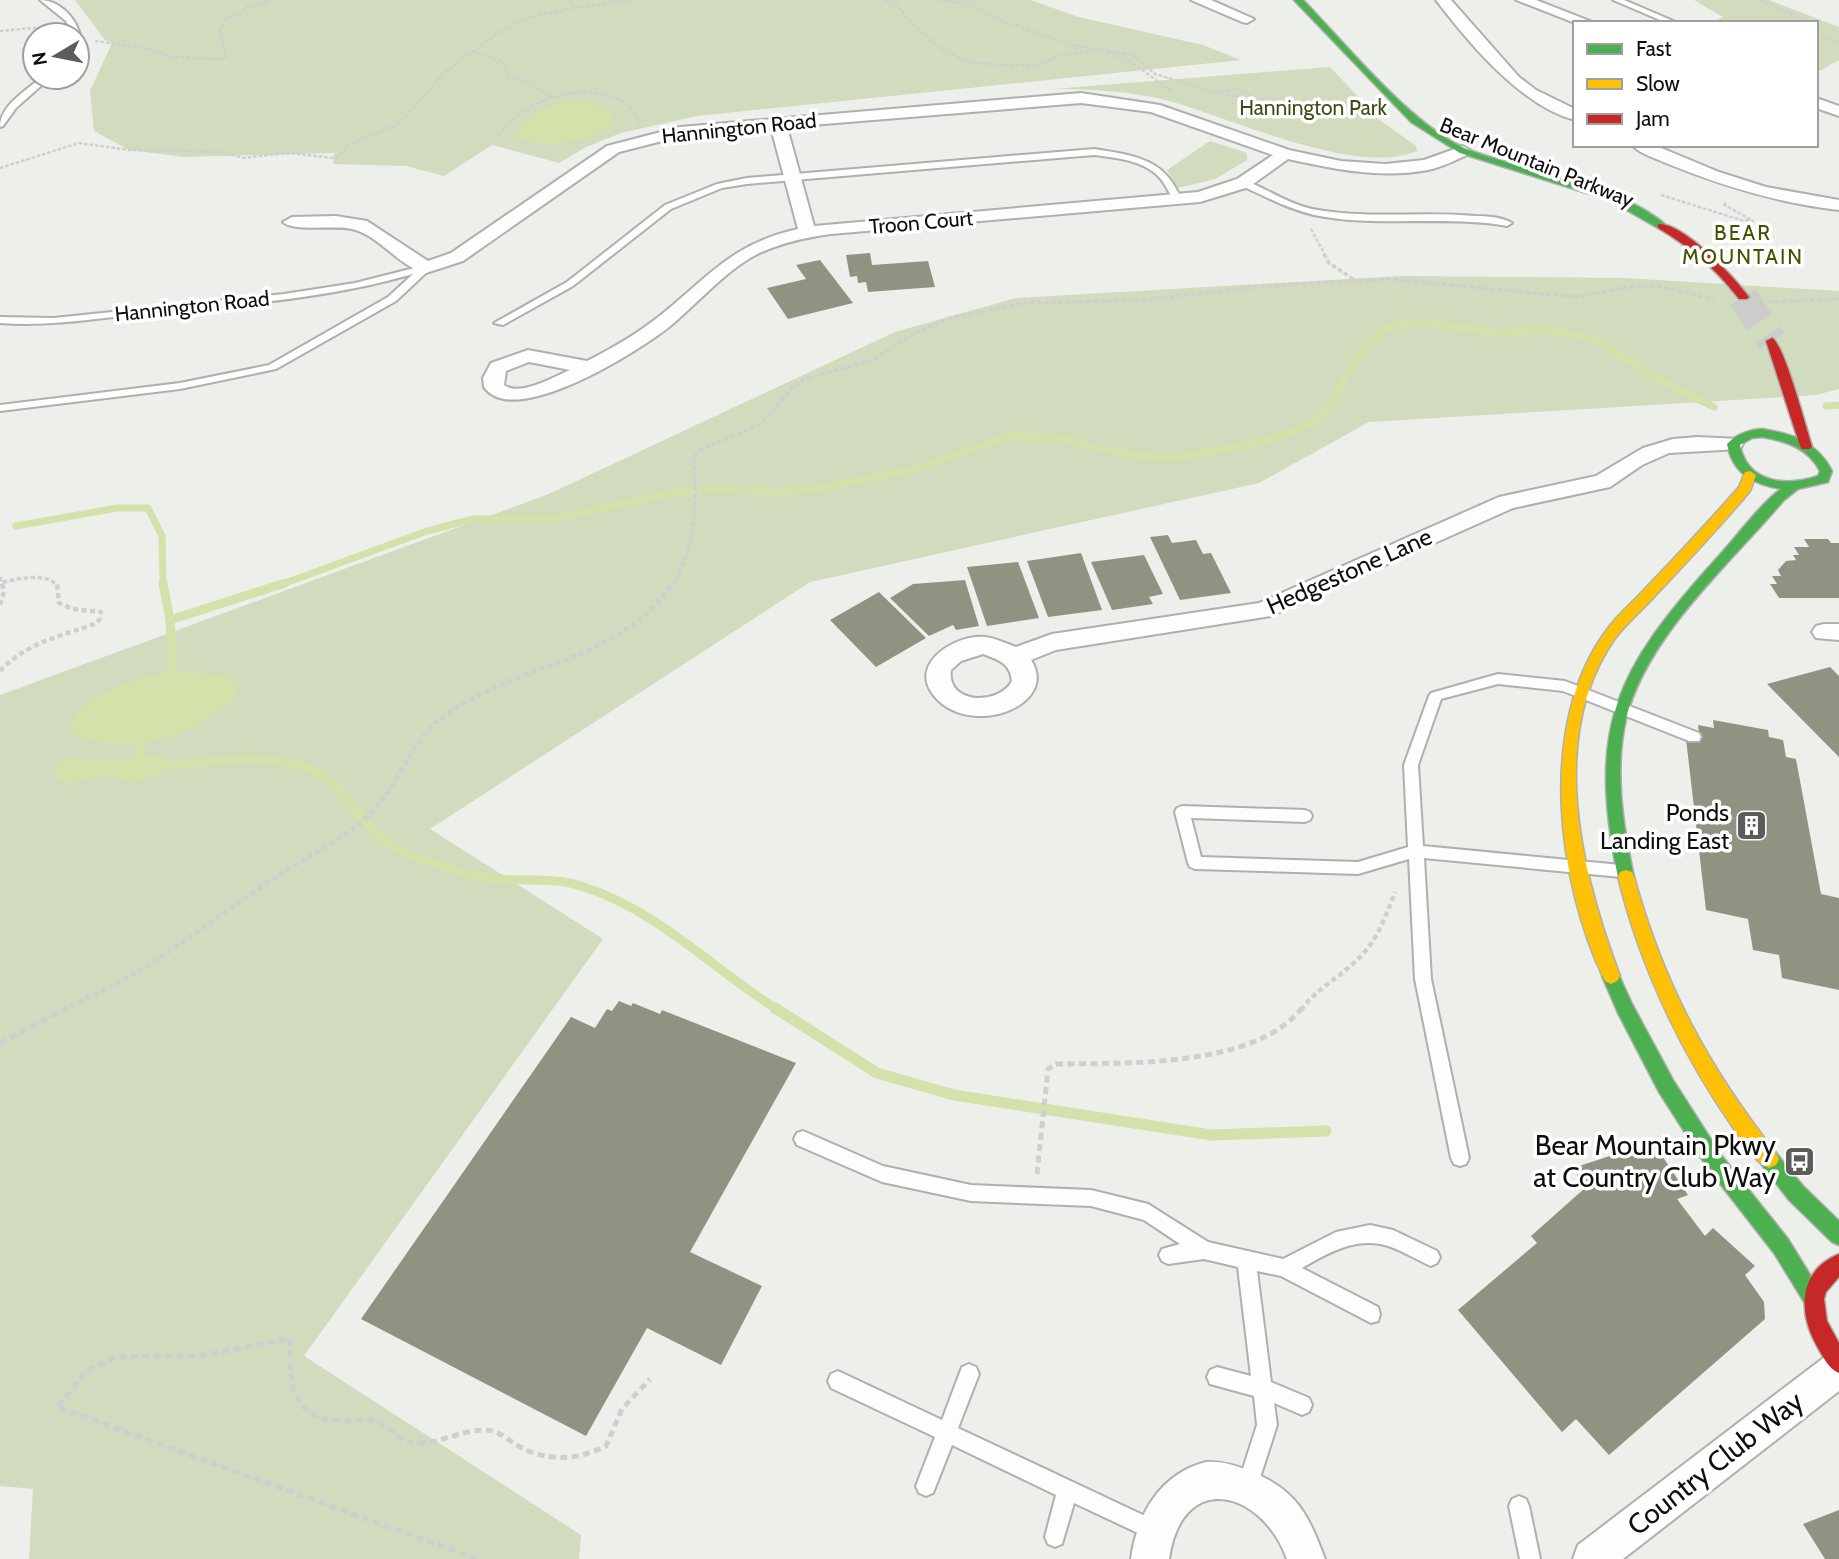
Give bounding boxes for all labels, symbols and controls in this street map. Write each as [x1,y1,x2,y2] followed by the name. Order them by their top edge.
[21,21,91,91] north arrow
[1573,21,1818,147] legend
[1636,36,1672,61] text: Fast
[27,50,52,67] text: N
[1636,71,1680,96] text: Slow
[1239,95,1387,120] park label: Hannington Park
[1635,106,1670,131] text: Jam
[660,107,818,149] street label: Hannington Road
[1436,112,1638,213] street label: Bear Mountain Parkway
[868,205,974,239] street label: Troon Court
[1682,220,1804,269] district label: BEAR MOUNTAIN
[113,285,271,327] street label: Hannington Road
[1262,522,1436,620] street label: Hedgestone Lane
[1600,798,1729,855] place label: Ponds Landing East
[1735,809,1769,843] building icon: Ponds Landing East
[1533,1128,1776,1194] place label: Bear Mountain Pkwy at Country Club Way
[1782,1144,1816,1178] bus stop icon: Bear Mountain Pkwy at Country Club Way
[1620,1384,1810,1542] street label: Country Club Way

